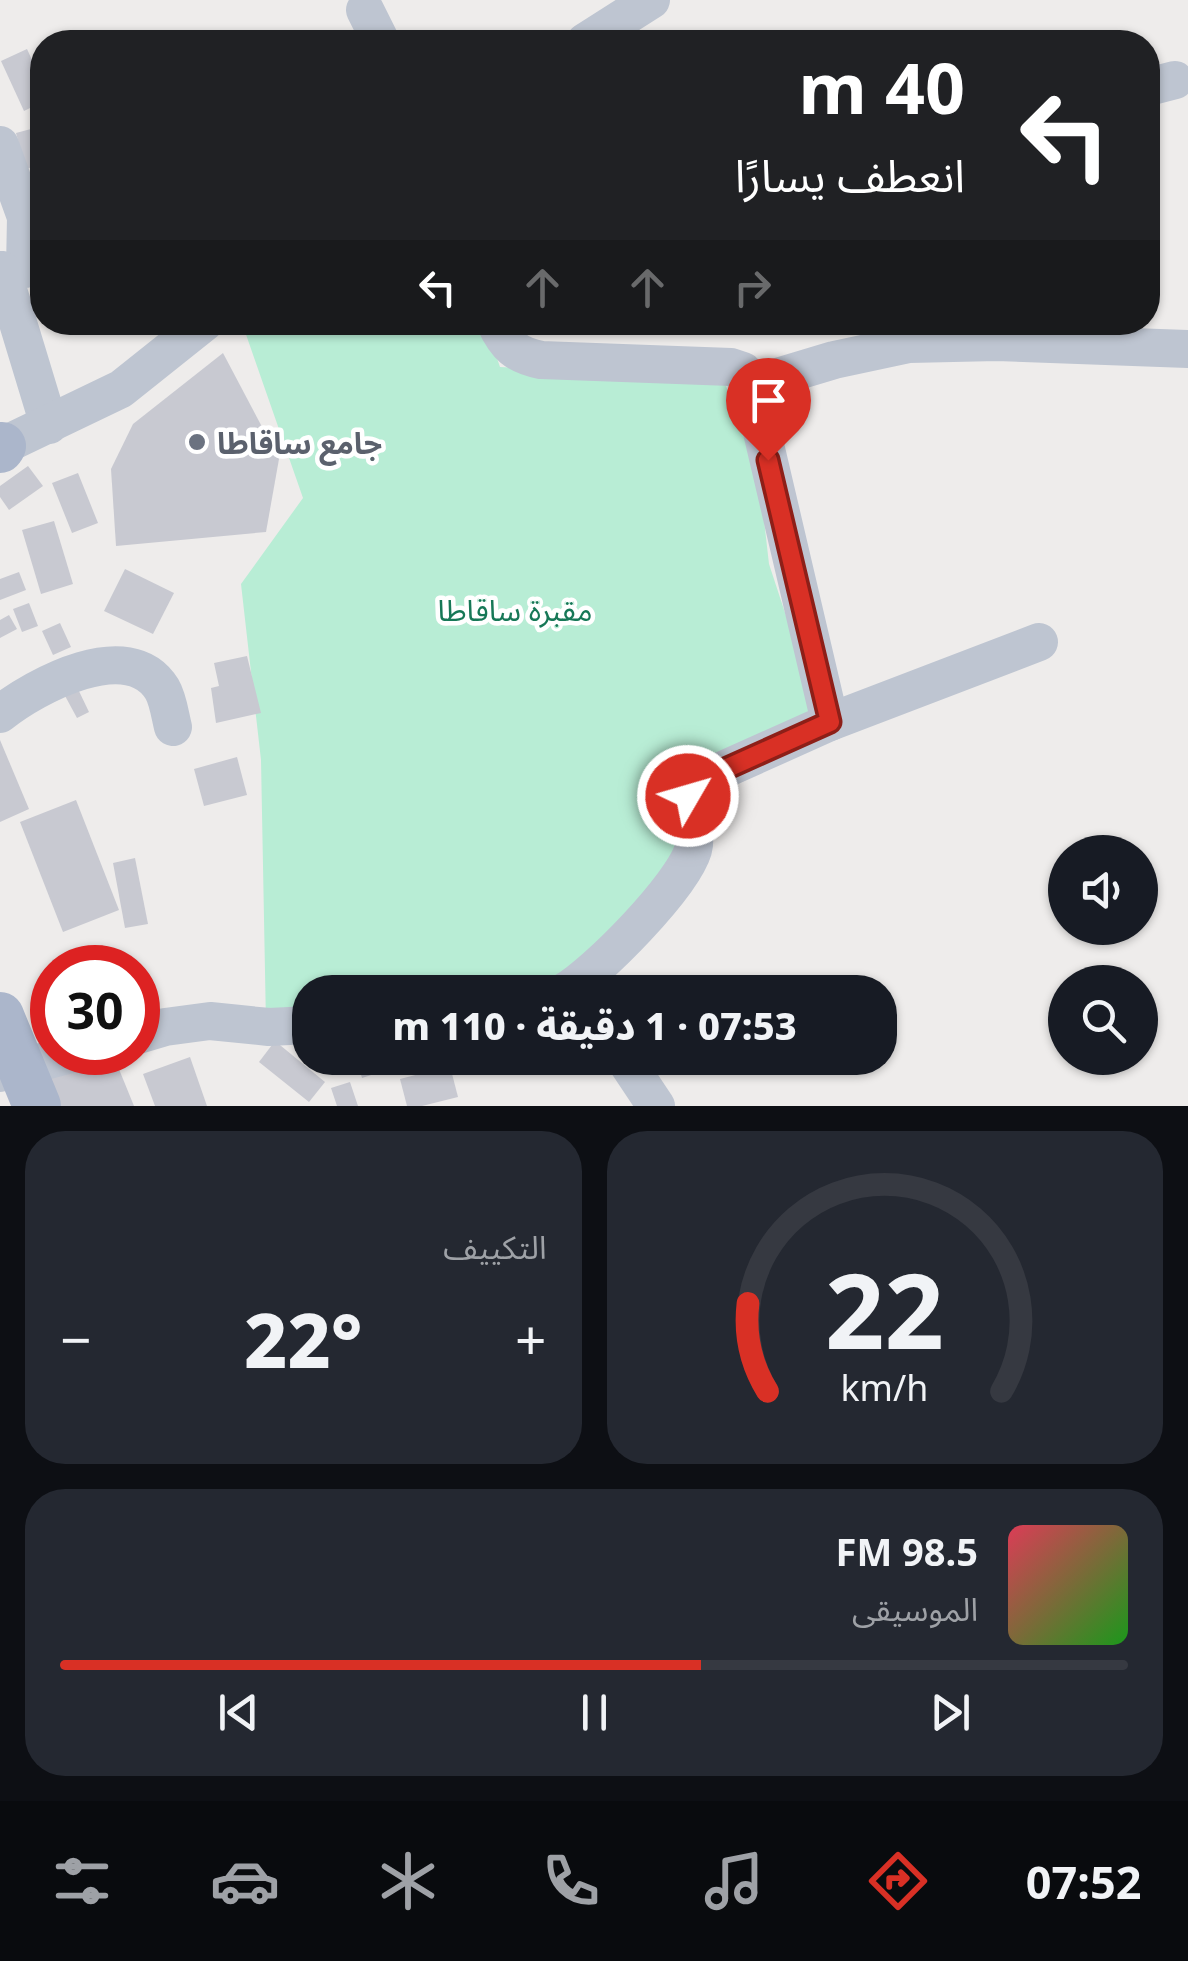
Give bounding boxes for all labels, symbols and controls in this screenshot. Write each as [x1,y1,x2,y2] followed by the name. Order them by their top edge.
[798,39,965,135] text: 40 m
[1000,70,1130,200] icon: left
[735,144,965,205] text: انعطف يسارًا
[410,260,465,315] icon: left
[515,260,570,315] icon: ahead
[620,260,675,315] icon: ahead
[725,260,780,315] icon: right
[726,358,811,461] pin
[741,373,796,428] icon: arrive
[217,422,382,466] place label: جامع ساقاطا
[186,431,208,453] marker: جامع ساقاطا
[438,589,592,630] park label: مقبرة ساقاطا
[636,744,740,848] position arrow
[1048,835,1158,1075] map controls
[1048,835,1158,945] button: sound
[30,945,160,1075] speed limit sign: 30
[1048,965,1158,1075] button: search
[392,999,797,1051] text: 07:53 · 1 دقيقة · 110 m
[443,1225,547,1268] text: التكييف
[825,1238,944,1379] text: 22
[244,1288,362,1390] text: 22°
[60,1301,91,1376] text: −
[515,1301,547,1376] text: +
[841,1363,929,1411] text: km/h
[836,1525,978,1577] text: 98.5 FM
[852,1587,978,1630] text: الموسيقى
[211,1685,266,1740] icon: previous
[567,1685,622,1740] icon: pause
[923,1685,978,1740] icon: next
[47,1846,117,1916] icon: filters
[210,1846,280,1916] icon: car
[373,1846,443,1916] icon: climate
[536,1846,606,1916] icon: phone
[699,1846,769,1916] icon: music
[863,1846,933,1916] icon: directions
[1026,1851,1141,1912] text: 07:52

